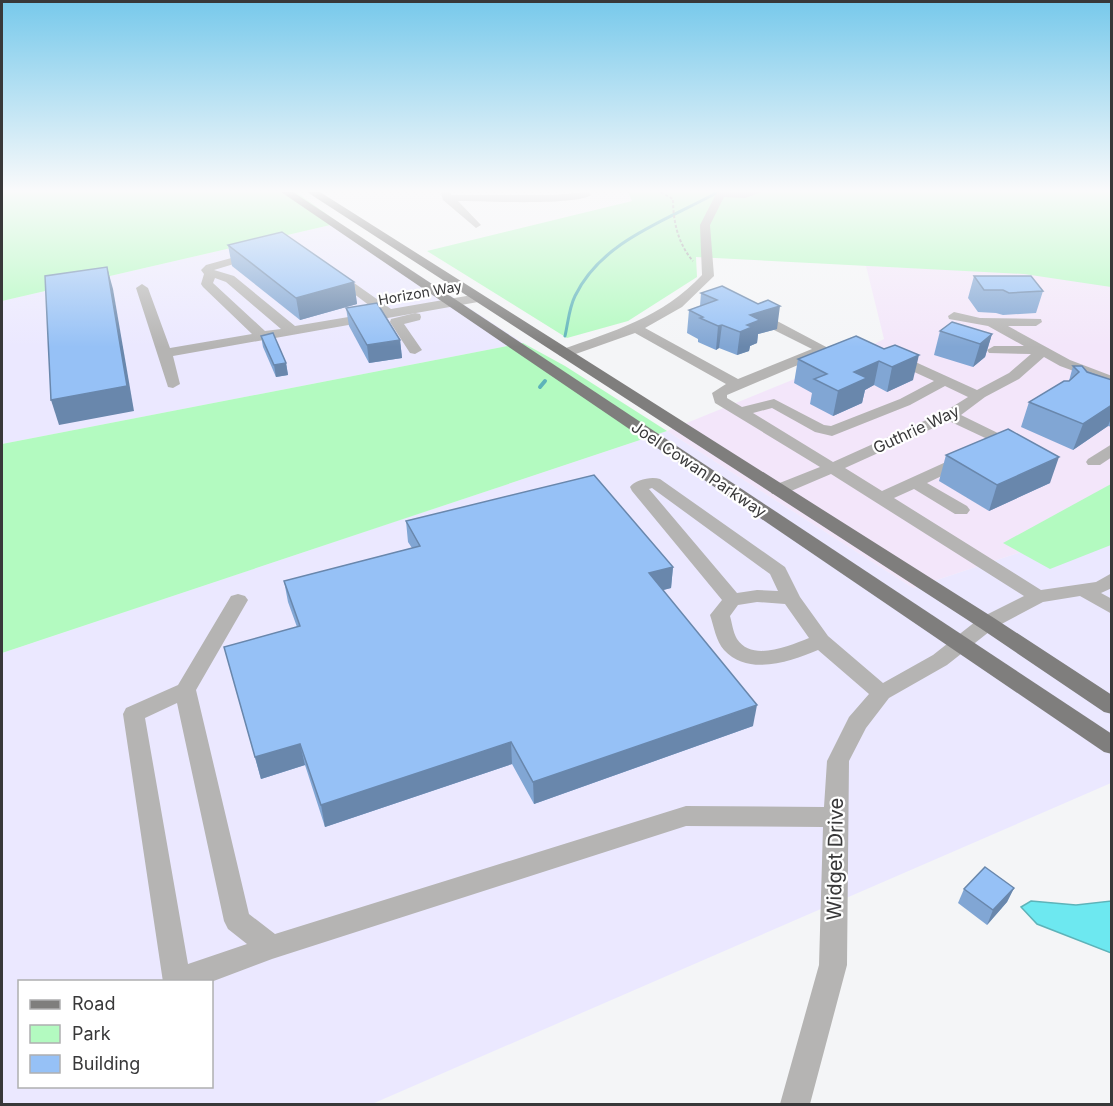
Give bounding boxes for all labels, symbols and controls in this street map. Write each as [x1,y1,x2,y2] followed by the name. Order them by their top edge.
[377,277,463,308] street label: Horizon Way
[870,400,962,458] street label: Guthrie Way
[628,416,770,522] street label: Joel Cowan Parkway
[822,798,848,920] street label: Widget Drive
[18,980,213,1088] legend
[72,993,115,1014] text: Road
[72,1023,111,1044] text: Park
[72,1053,140,1074] text: Building

